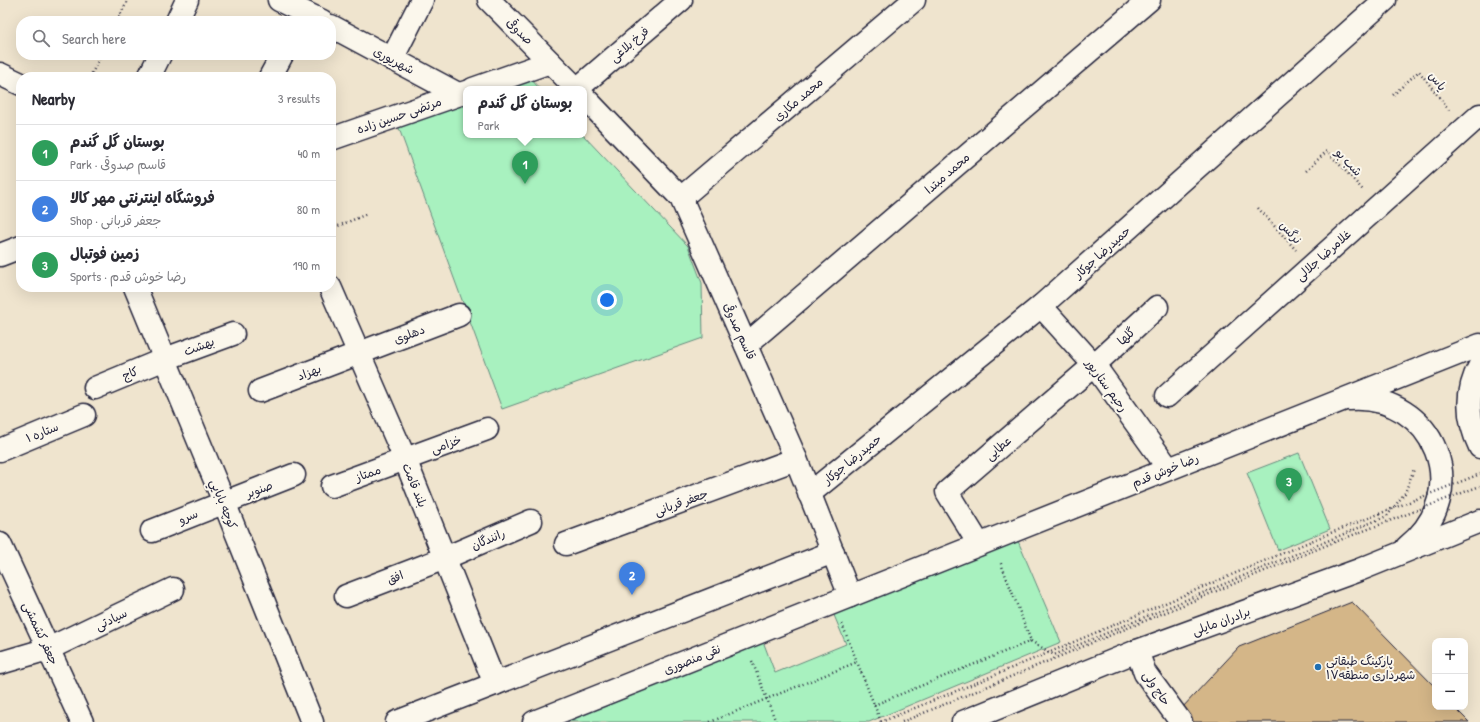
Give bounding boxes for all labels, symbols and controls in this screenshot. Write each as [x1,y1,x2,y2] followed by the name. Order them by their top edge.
[503,14,537,48] street label: صدوقی
[16,16,336,60] search box
[606,22,653,67] street label: فرخ بلاغی
[30,27,52,49] icon: search
[62,28,126,49] text: Search here
[371,42,417,78] street label: شهریوری
[1425,68,1451,94] street label: یاس
[770,73,826,125] street label: محمد مکاری
[463,86,587,138] popup
[32,87,75,110] text: Nearby
[278,89,320,107] text: 3 results
[478,92,572,113] text: بوستان گل گندم
[354,93,444,137] street label: مرتضی حسین زاده
[478,116,499,134] text: Park
[70,131,165,152] text: بوستان گل گندم
[43,144,47,162] text: 1
[297,144,320,162] text: 40 m
[1331,144,1366,180] street label: شب بو
[921,149,973,197] street label: محمد مبتدا
[512,151,538,184] pin: 1
[70,155,166,173] text: Park · قاسم صدوقی
[70,187,215,208] text: فروشگاه اینترنتی مهر کالا
[42,200,48,218] text: 2
[297,200,320,218] text: 80 m
[70,211,161,229] text: Shop · جعفر قربانی
[1276,217,1306,247] street label: نرگس
[1069,222,1134,283] street label: حمیدرضا جوکار
[1291,225,1355,285] street label: غلامرضا جلالی
[70,243,139,264] text: زمین فوتبال
[42,256,48,274] text: 3
[293,256,320,274] text: 190 m
[70,267,186,285] text: Sports · رضا خوش قدم
[597,290,617,310] your location
[719,300,760,363] street label: قاسم صدوقی
[391,320,427,348] street label: دهلوی
[1113,323,1139,349] street label: گلها
[181,332,217,360] street label: بهشت
[1081,354,1132,416] street label: رحیم ستارپور
[295,360,323,384] street label: بهزاد
[119,362,141,385] street label: کاج
[23,418,61,446] street label: ستاره ۱
[818,430,885,489] street label: حمیدرضا جوکار
[428,431,464,457] street label: خزامی
[981,432,1015,464] street label: عطایی
[1129,449,1201,492] street label: رضا خوش قدم
[398,460,432,510] street label: بلند قامت
[352,461,383,486] street label: ممتاز
[1276,468,1302,501] pin: 3
[203,476,242,533] street label: كوچه بابايي
[242,476,275,502] street label: صنوبر
[652,484,710,520] street label: جعفر قربانی
[175,504,200,528] street label: سرو
[468,524,508,554] street label: رانندگان
[619,562,645,595] pin: 2
[384,566,406,588] street label: افق
[19,599,63,667] street label: جعفر کشمشی
[1190,603,1252,639] street label: برادران مایلی
[92,604,130,634] street label: سیادتی
[1432,638,1468,710] map controls
[1432,638,1468,674] button: +
[661,640,723,678] street label: نقی منصوری
[1326,652,1415,683] place label: پارکینگ طبقاتی شهرداری منطقه۱۷
[1313,662,1323,672] marker: پارکینگ طبقاتی شهرداری منطقه۱۷
[1138,667,1175,709] street label: حاج ولی
[1432,674,1468,710] button: −

